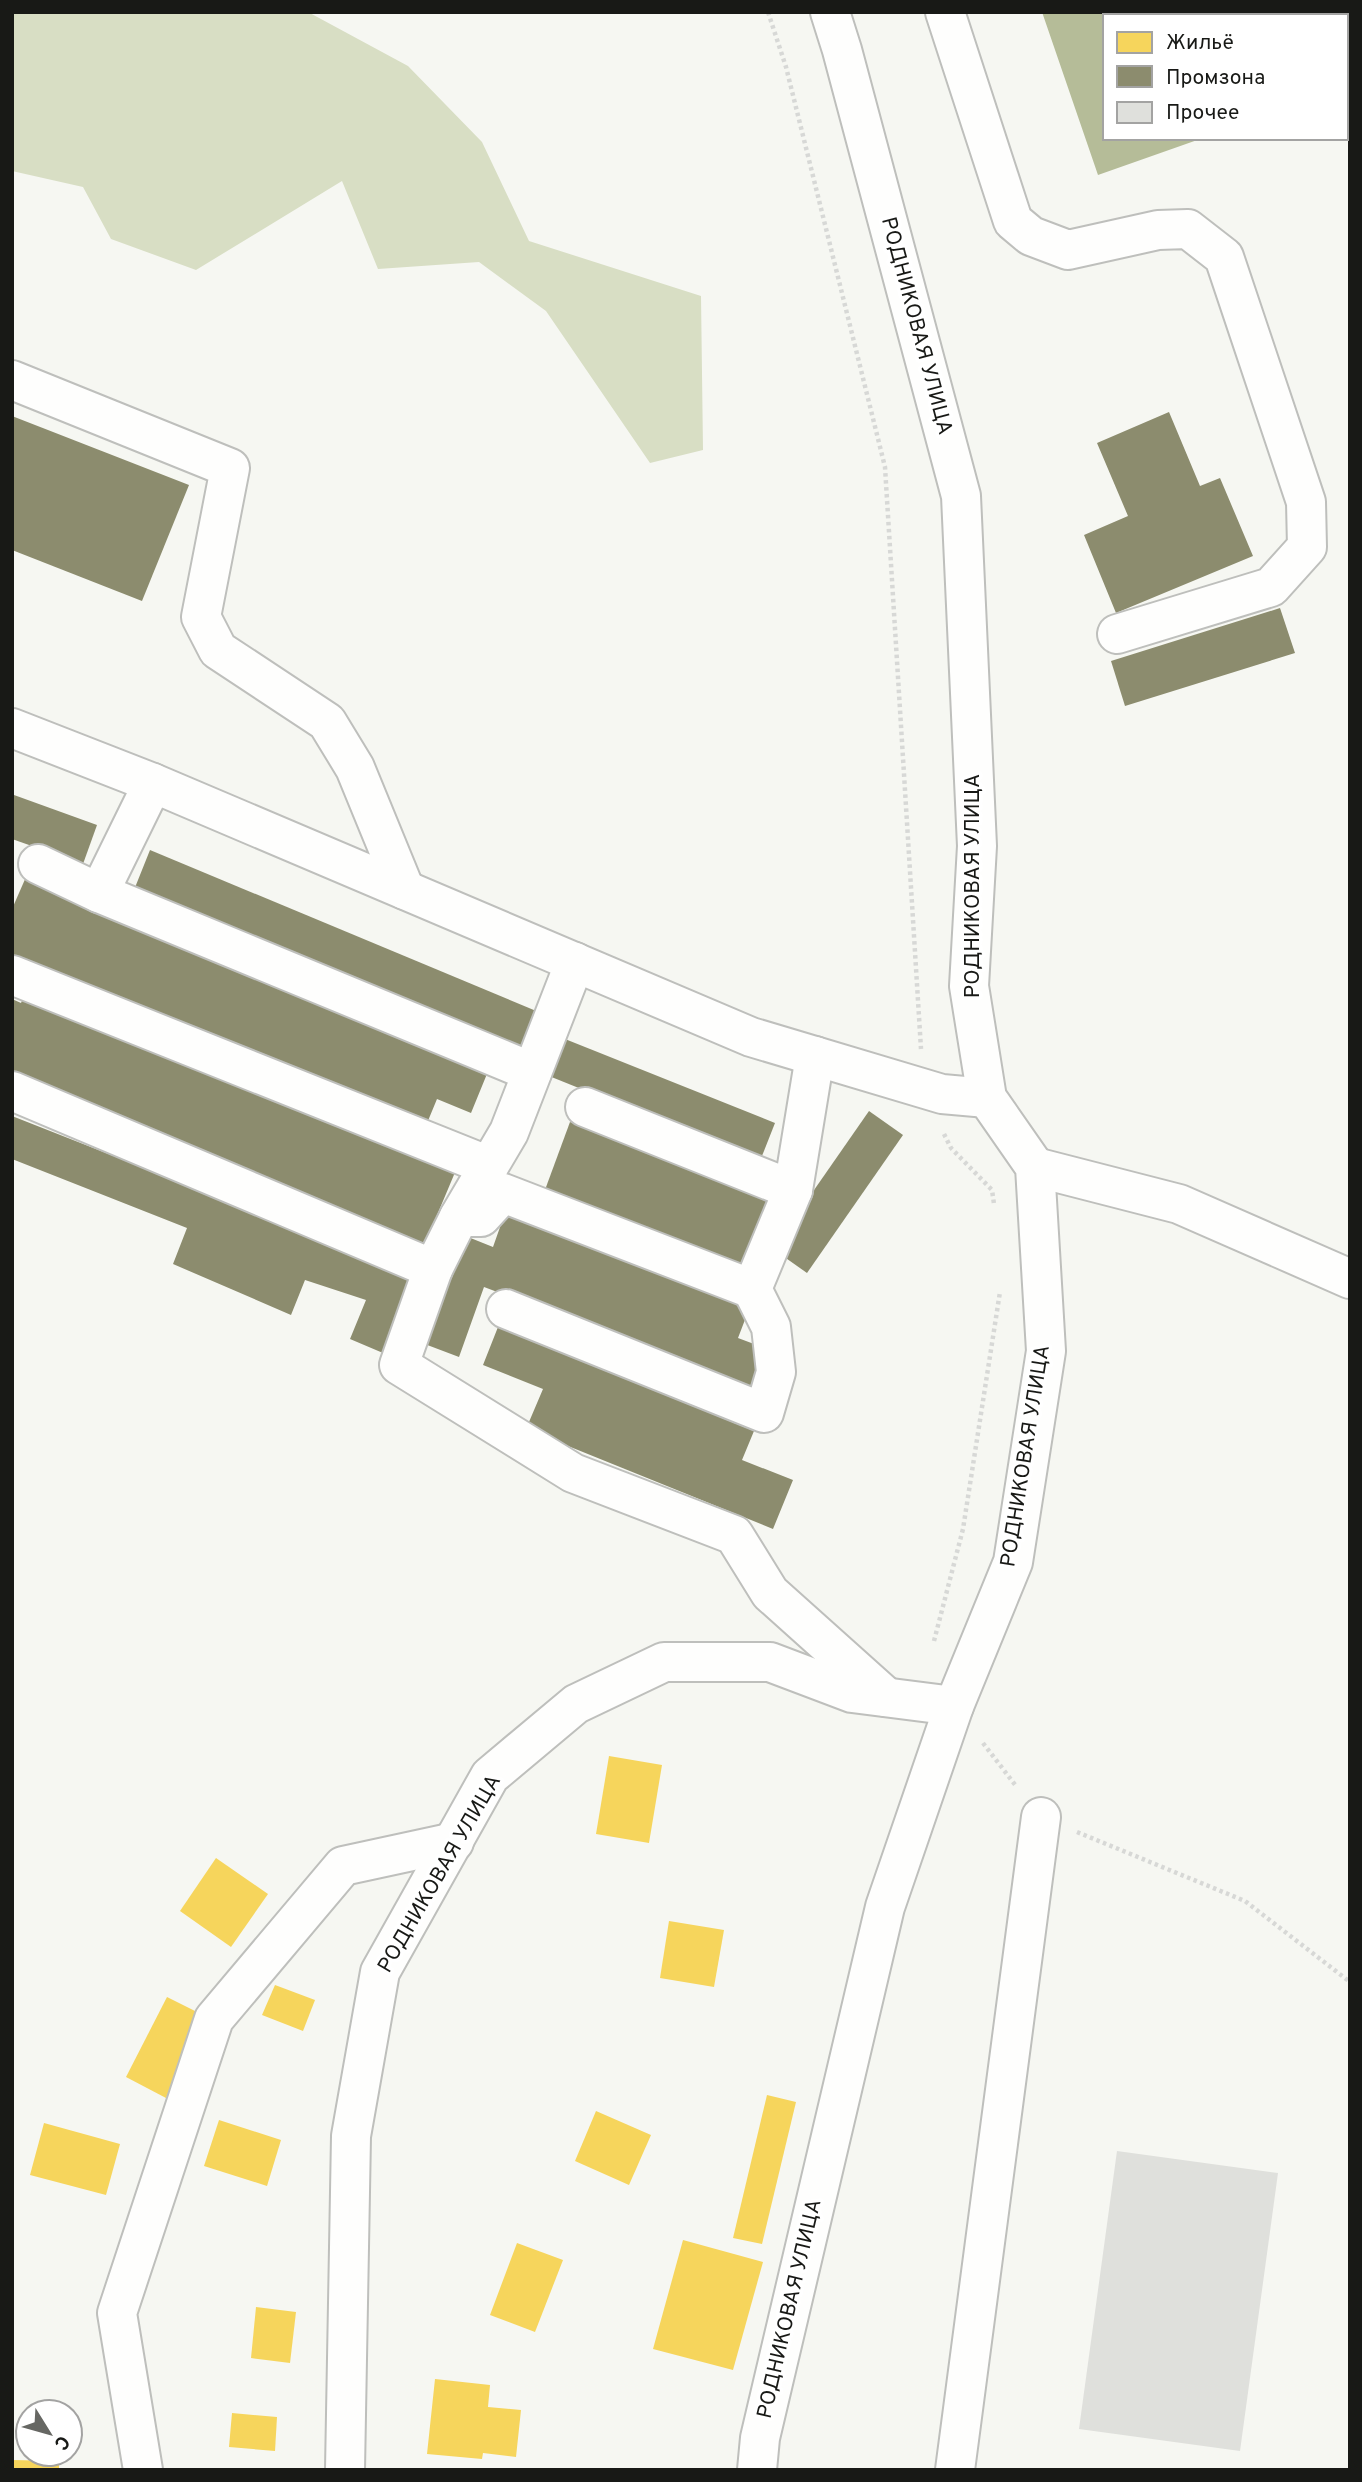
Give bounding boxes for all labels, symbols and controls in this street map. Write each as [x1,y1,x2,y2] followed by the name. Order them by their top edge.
[1103,14,1348,140] legend
[1166,30,1234,57] text: Жильё
[1166,65,1265,92] text: Промзона
[1166,100,1239,127] text: Прочее
[874,214,958,438] street label: РОДНИКОВАЯ УЛИЦА
[960,774,987,998] street label: РОДНИКОВАЯ УЛИЦА
[995,1343,1057,1569] street label: РОДНИКОВАЯ УЛИЦА
[372,1770,508,1978] street label: РОДНИКОВАЯ УЛИЦА
[752,2197,828,2421] street label: РОДНИКОВАЯ УЛИЦА
[14,2398,84,2468] north arrow
[48,2430,74,2454] text: С

